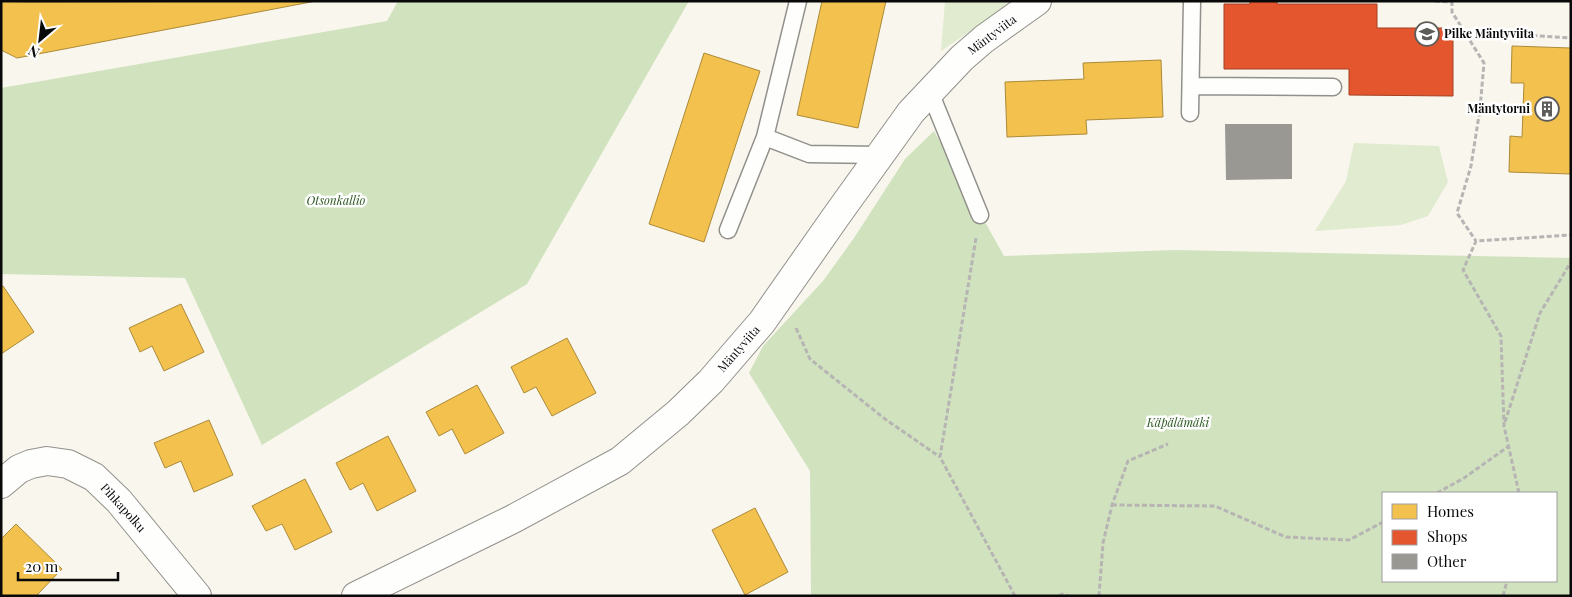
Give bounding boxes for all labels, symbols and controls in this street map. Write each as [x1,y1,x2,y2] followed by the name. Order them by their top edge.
[964,11,1019,58] street label: Mäntyviita
[15,15,65,65] north arrow
[1414,21,1440,47] school or university icon: Pilke Mäntyviita
[1444,25,1535,41] place label: Pilke Mäntyviita
[25,41,43,63] text: N
[1534,96,1560,122] building icon: Mäntytorni
[1467,100,1530,116] place label: Mäntytorni
[307,192,366,208] park label: Otsonkallio
[714,322,763,375] street label: Mäntyviita
[1146,414,1210,430] park label: Käpälämäki
[98,480,150,535] street label: Pihkapolku
[1382,492,1557,582] legend
[1427,501,1474,521] text: Homes
[1427,526,1468,546] text: Shops
[18,550,118,582] scale bar
[1427,551,1467,571] text: Other
[25,556,59,576] text: 20 m

